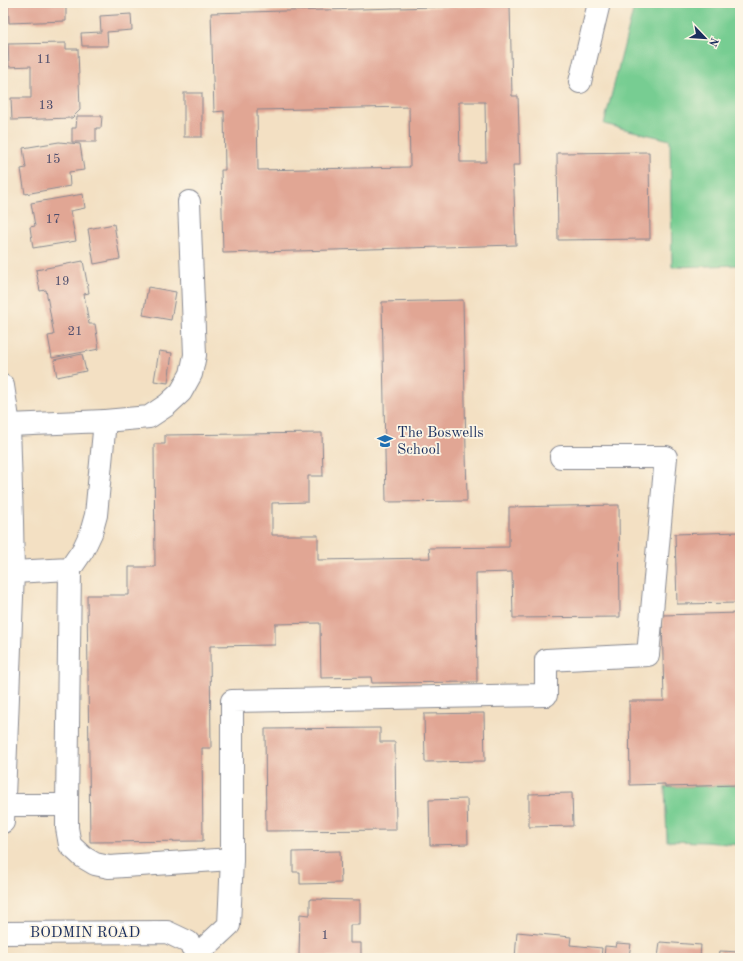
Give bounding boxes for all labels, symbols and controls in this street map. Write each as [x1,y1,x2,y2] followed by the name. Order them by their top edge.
[685,18,725,58] north arrow
[706,35,719,48] text: N
[36,53,52,66] house number: 11
[38,99,54,112] house number: 13
[45,153,61,166] house number: 15
[45,213,61,226] house number: 17
[54,275,70,288] house number: 19
[67,325,83,338] house number: 21
[397,426,484,458] place label: The Boswells School
[376,432,394,450] school or university icon: The Boswells School
[30,926,140,941] street label: BODMIN ROAD
[321,929,329,942] house number: 1

